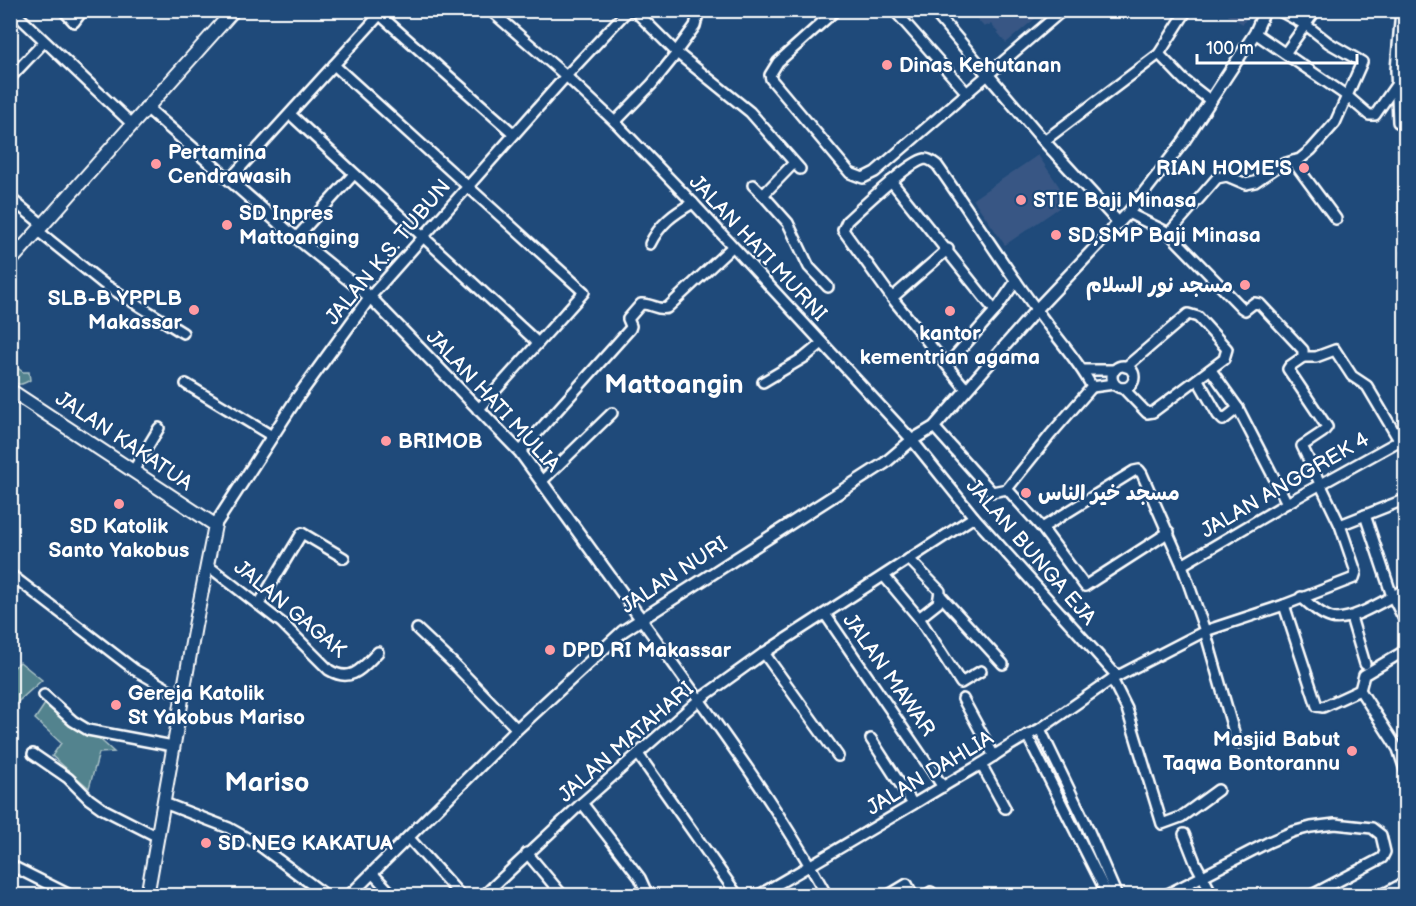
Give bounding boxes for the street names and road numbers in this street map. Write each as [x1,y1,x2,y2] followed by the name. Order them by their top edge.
[684,170,832,326] street label: JALAN HATI MURNI
[320,174,456,330] street label: JALAN K.S. TUBUN
[421,325,565,477] street label: JALAN HATI MULIA
[51,386,197,496] street label: JALAN KAKATUA
[1196,427,1374,543] street label: JALAN ANGGREK 4
[961,474,1101,630] street label: JALAN BUNGA EJA
[616,531,732,619] street label: JALAN NURI
[229,555,352,663] street label: JALAN GAGAK
[837,609,941,741] street label: JALAN MAWAR
[553,676,699,808] street label: JALAN MATAHARI
[862,725,998,821] street label: JALAN DAHLIA

